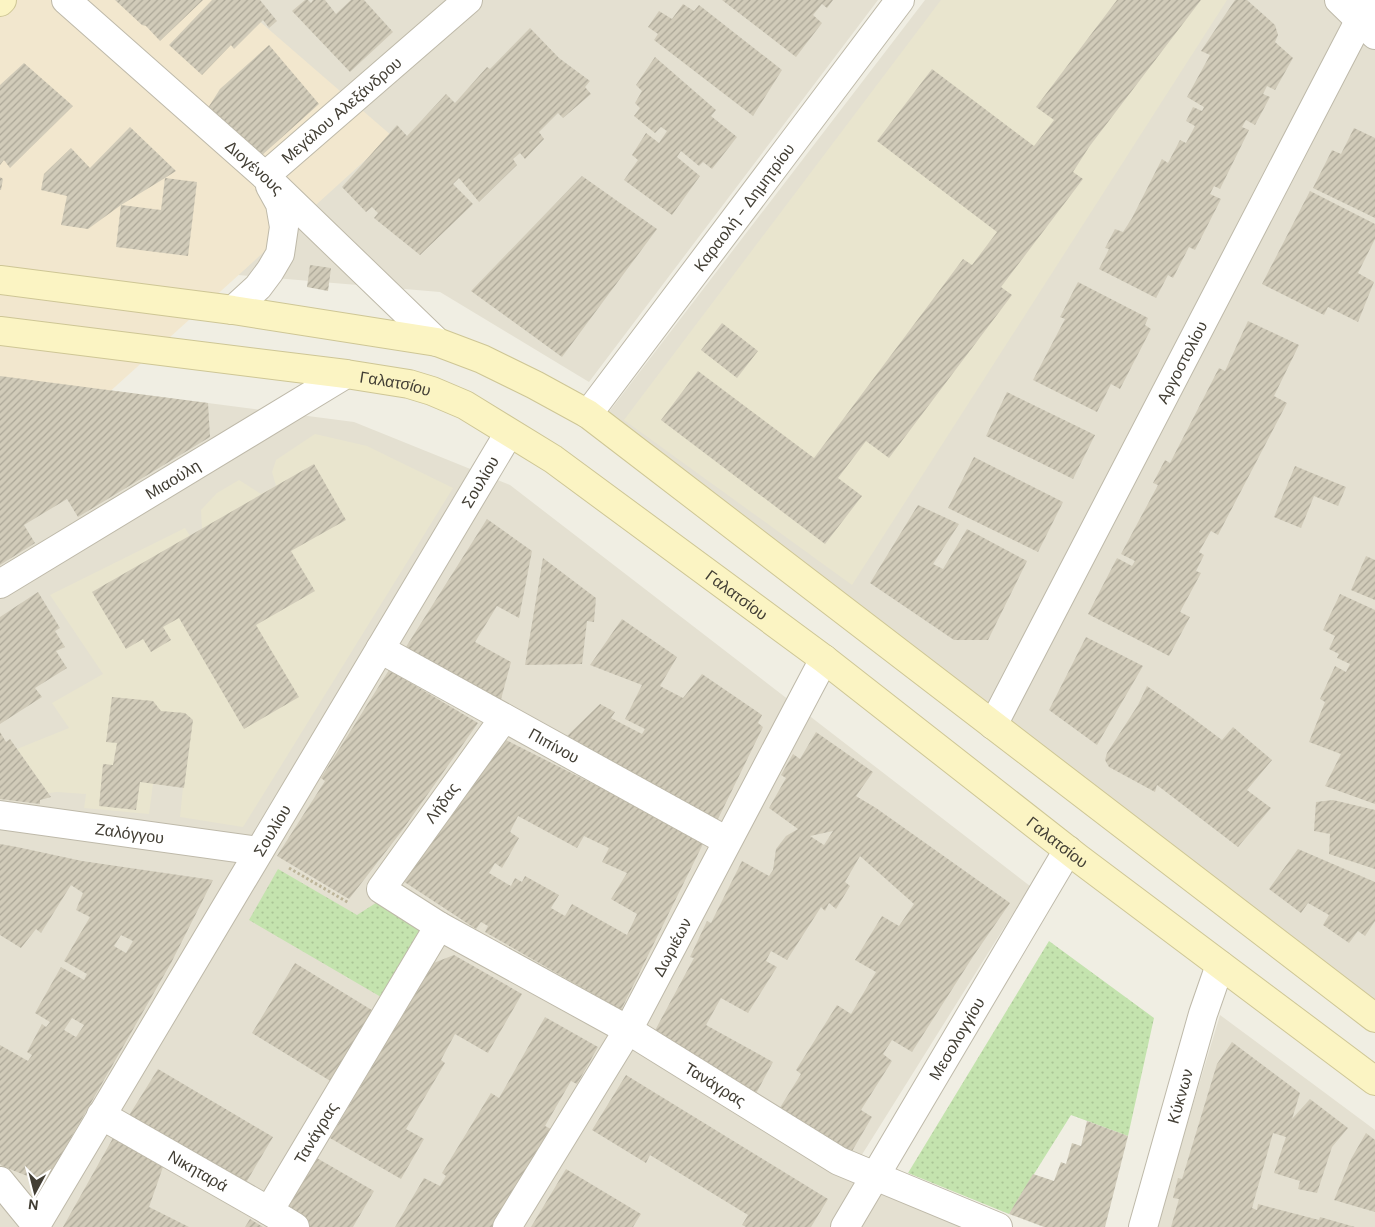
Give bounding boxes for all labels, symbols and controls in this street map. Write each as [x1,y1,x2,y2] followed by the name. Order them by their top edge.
[277,52,406,168] street label: Μεγάλου Αλεξάνδρου
[221,135,288,199] street label: Διογένους
[689,139,799,275] street label: Καραολή - Δημητρίου
[1152,317,1212,407] street label: Αργοστολίου
[358,366,434,401] street label: Γαλατσίου
[456,452,503,511] street label: Σουλίου
[141,454,204,504] street label: Μιαούλη
[701,565,772,625] street label: Γαλατσίου
[525,723,583,768] street label: Πιπίνου
[420,778,464,828] street label: Λήδας
[248,801,295,860] street label: Σουλίου
[1023,811,1092,872] street label: Γαλατσίου
[94,818,166,848] street label: Ζαλόγγου
[648,914,696,980] street label: Δωριέων
[924,993,989,1084] street label: Μεσολογγίου
[681,1057,750,1111] street label: Τανάγρας
[1162,1066,1198,1126] street label: Κύκνων
[289,1098,342,1168] street label: Τανάγρας
[164,1145,232,1196] street label: Νικηταρά
[10,1167,60,1217] north arrow
[27,1195,40,1214] text: N

